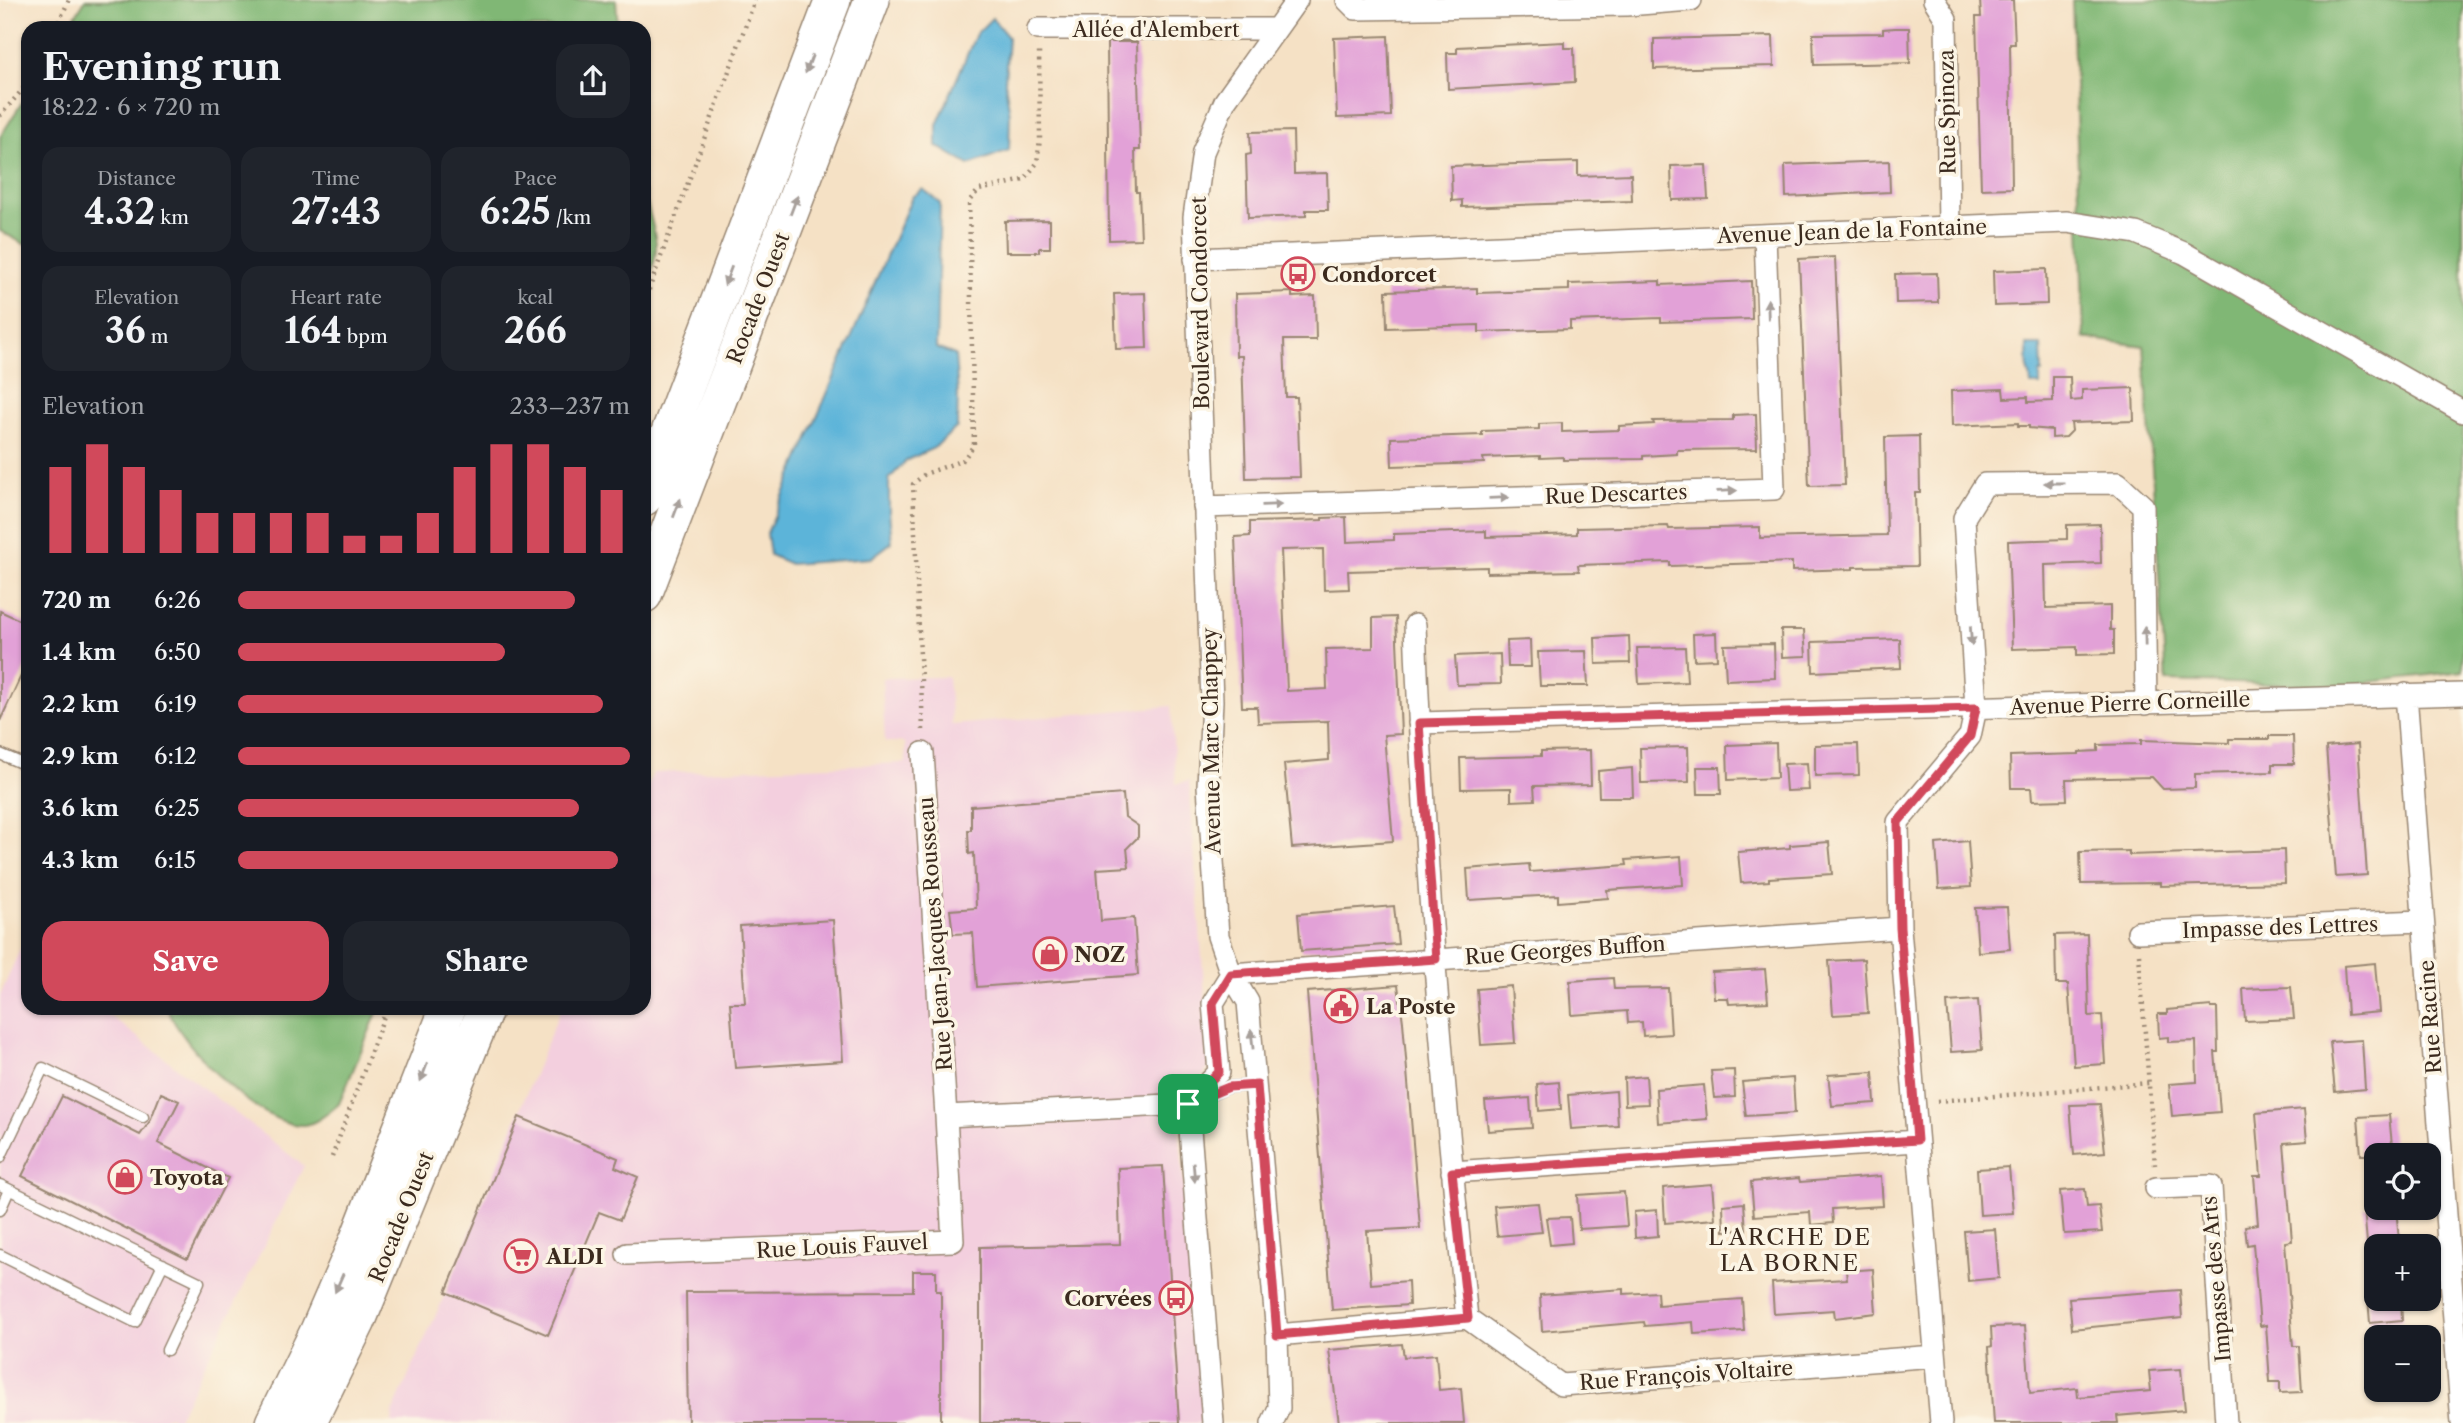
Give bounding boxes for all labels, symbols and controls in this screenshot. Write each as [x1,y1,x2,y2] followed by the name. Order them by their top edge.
[1071,17,1240,42] street label: Allée d'Alembert
[42,43,282,90] text: Evening run
[556,44,630,118] button: share
[1933,48,1961,175] street label: Rue Spinoza
[803,53,814,74] one-way arrow
[42,93,220,121] text: 18:22 · 6 × 720 m
[97,167,176,190] text: Distance
[312,167,360,190] text: Time
[514,167,557,190] text: Pace
[84,190,155,233] text: 4.32
[291,190,381,233] text: 27:43
[479,190,551,233] text: 6:25
[788,194,799,215] one-way arrow
[1186,195,1214,410] street label: Boulevard Condorcet
[155,206,189,229] text: km
[551,206,591,229] text: /km
[1715,214,1988,248] street label: Avenue Jean de la Fontaine
[721,228,795,367] street label: Rocade Ouest
[1279,255,1317,293] bus stop icon: Condorcet
[1322,262,1437,287] place label: Condorcet
[723,266,734,287] one-way arrow
[94,286,179,309] text: Elevation
[290,286,382,309] text: Heart rate
[517,286,553,309] text: kcal
[1762,297,1773,319] one-way arrow
[105,309,146,352] text: 36
[284,309,342,352] text: 164
[504,309,567,352] text: 266
[146,325,168,348] text: m
[342,325,388,348] text: bpm
[42,392,145,420] text: Elevation
[510,392,630,420] text: 233–237 m
[2043,477,2065,489] one-way arrow
[1544,479,1688,509] street label: Rue Descartes
[1716,485,1738,496] one-way arrow
[1489,492,1511,503] one-way arrow
[672,498,683,519] one-way arrow
[1261,499,1283,510] one-way arrow
[42,586,111,614] text: 720 m
[154,586,201,614] text: 6:26
[1966,625,1977,647] one-way arrow
[2139,625,2151,647] one-way arrow
[1197,627,1225,856] street label: Avenue Marc Chappey
[42,638,116,666] text: 1.4 km
[154,638,201,666] text: 6:50
[2008,686,2251,720] street label: Avenue Pierre Corneille
[42,690,119,718] text: 2.2 km
[154,690,197,718] text: 6:19
[42,742,119,770] text: 2.9 km
[154,742,197,770] text: 6:12
[42,794,119,822] text: 3.6 km
[154,794,200,822] text: 6:25
[913,796,957,1072] street label: Rue Jean-Jacques Rousseau
[42,846,119,874] text: 4.3 km
[154,846,196,874] text: 6:15
[2181,911,2379,943] street label: Impasse des Lettres
[42,921,329,1001] button: Save
[343,921,630,1001] button: Share
[1464,931,1666,969] street label: Rue Georges Buffon
[1031,935,1069,973] shop icon: NOZ
[1074,942,1125,967] place label: NOZ
[2414,959,2446,1075] street label: Rue Racine
[1322,987,1360,1025] public building icon: La Poste
[1366,994,1456,1019] place label: La Poste
[1246,1028,1257,1050] one-way arrow
[418,1061,429,1082] one-way arrow
[1158,1074,1218,1134] pin
[1169,1085,1207,1123] icon: arrive
[2364,1143,2441,1402] map controls
[2364,1143,2441,1220] button: locate
[363,1147,439,1286] street label: Rocade Ouest
[106,1158,144,1196] shop icon: Toyota
[1189,1162,1200,1184] one-way arrow
[150,1165,225,1190] place label: Toyota
[2196,1195,2236,1363] street label: Impasse des Arts
[1708,1223,1872,1277] district label: L'ARCHE DE LA BORNE
[756,1229,928,1263] street label: Rue Louis Fauvel
[2364,1234,2441,1311] button: +
[502,1237,540,1275] supermarket icon: ALDI
[545,1244,604,1269] place label: ALDI
[333,1272,344,1293] one-way arrow
[1157,1279,1195,1317] bus stop icon: Corvées
[1064,1286,1152,1311] place label: Corvées
[2364,1325,2441,1402] button: −
[1578,1355,1794,1395] street label: Rue François Voltaire

